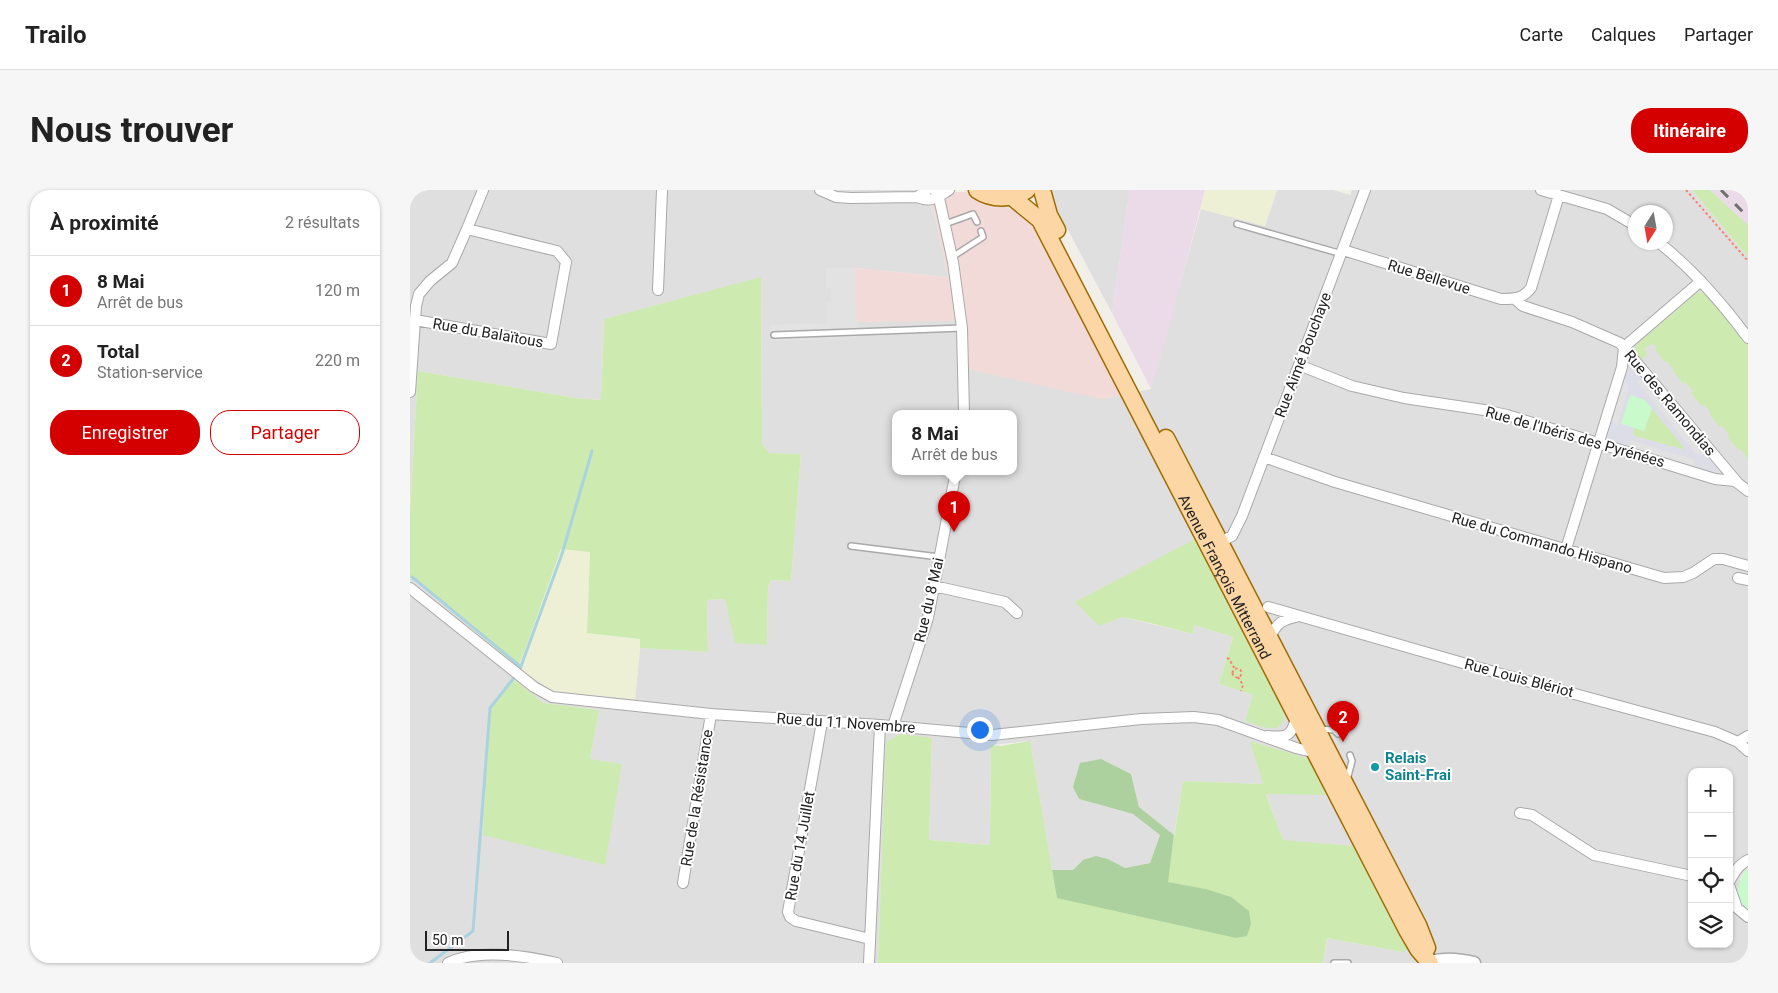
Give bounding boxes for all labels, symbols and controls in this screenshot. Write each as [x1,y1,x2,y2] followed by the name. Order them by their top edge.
[25,21,87,49] text: Trailo
[1520,24,1563,45] text: Carte
[1591,24,1656,45] text: Calques
[1684,24,1753,45] text: Partager
[1631,108,1748,153] button: Itinéraire
[30,110,233,151] text: Nous trouver
[1628,205,1673,250] north arrow
[50,211,159,235] text: À proximité
[285,213,360,232] text: 2 résultats
[1386,256,1472,298] street label: Rue Bellevue
[97,270,144,293] text: 8 Mai
[61,281,71,300] text: 1
[315,281,360,300] text: 120 m
[1271,290,1335,420] street label: Rue Aimé Bouchaye
[97,293,183,312] text: Arrêt de bus
[431,314,545,352] street label: Rue du Balaïtous
[97,340,140,363] text: Total
[1621,346,1719,460] street label: Rue des Ramondias
[61,351,71,370] text: 2
[315,351,360,370] text: 220 m
[97,363,203,382] text: Station-service
[1483,403,1667,471] street label: Rue de l'Ibéris des Pyrénées
[50,410,200,455] button: Enregistrer
[210,410,360,455] button: Partager
[892,410,1017,475] popup
[911,422,959,445] text: 8 Mai
[911,445,998,464] text: Arrêt de bus
[938,491,970,532] pin: 1
[1174,491,1275,662] street label: Avenue François Mitterrand
[1450,509,1634,577] street label: Rue du Commando Hispano
[910,556,948,644] street label: Rue du 8 Mai
[1462,655,1576,701] street label: Rue Louis Blériot
[1327,701,1359,742] pin: 2
[776,709,916,737] street label: Rue du 11 Novembre
[967,717,993,743] your location
[677,728,717,868] street label: Rue de la Résistance
[1385,749,1451,784] place label: Relais Saint-Frai
[1369,761,1381,773] marker: Relais Saint-Frai
[1688,768,1733,948] map controls
[1688,768,1733,813] button: +
[782,790,818,902] street label: Rue du 14 Juillet
[1688,813,1733,858] button: −
[1688,858,1733,903] button: locate
[1688,903,1733,948] button: layers
[425,928,509,951] scale bar
[432,932,464,948] text: 50 m

